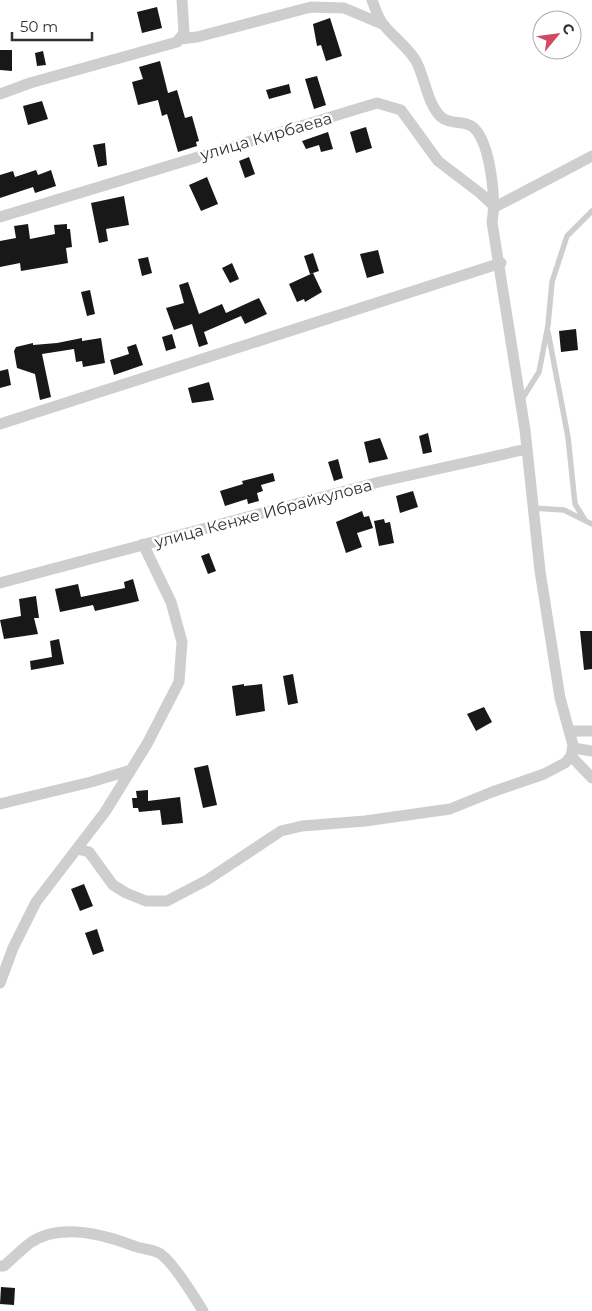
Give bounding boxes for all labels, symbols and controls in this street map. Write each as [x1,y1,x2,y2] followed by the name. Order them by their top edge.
[12,10,92,42] scale bar
[532,10,582,60] north arrow
[20,17,58,36] text: 50 m
[558,20,579,38] text: С
[197,109,334,165] street label: улица Кирбаева
[151,475,374,552] street label: улица Кенже Ибрайкулова

